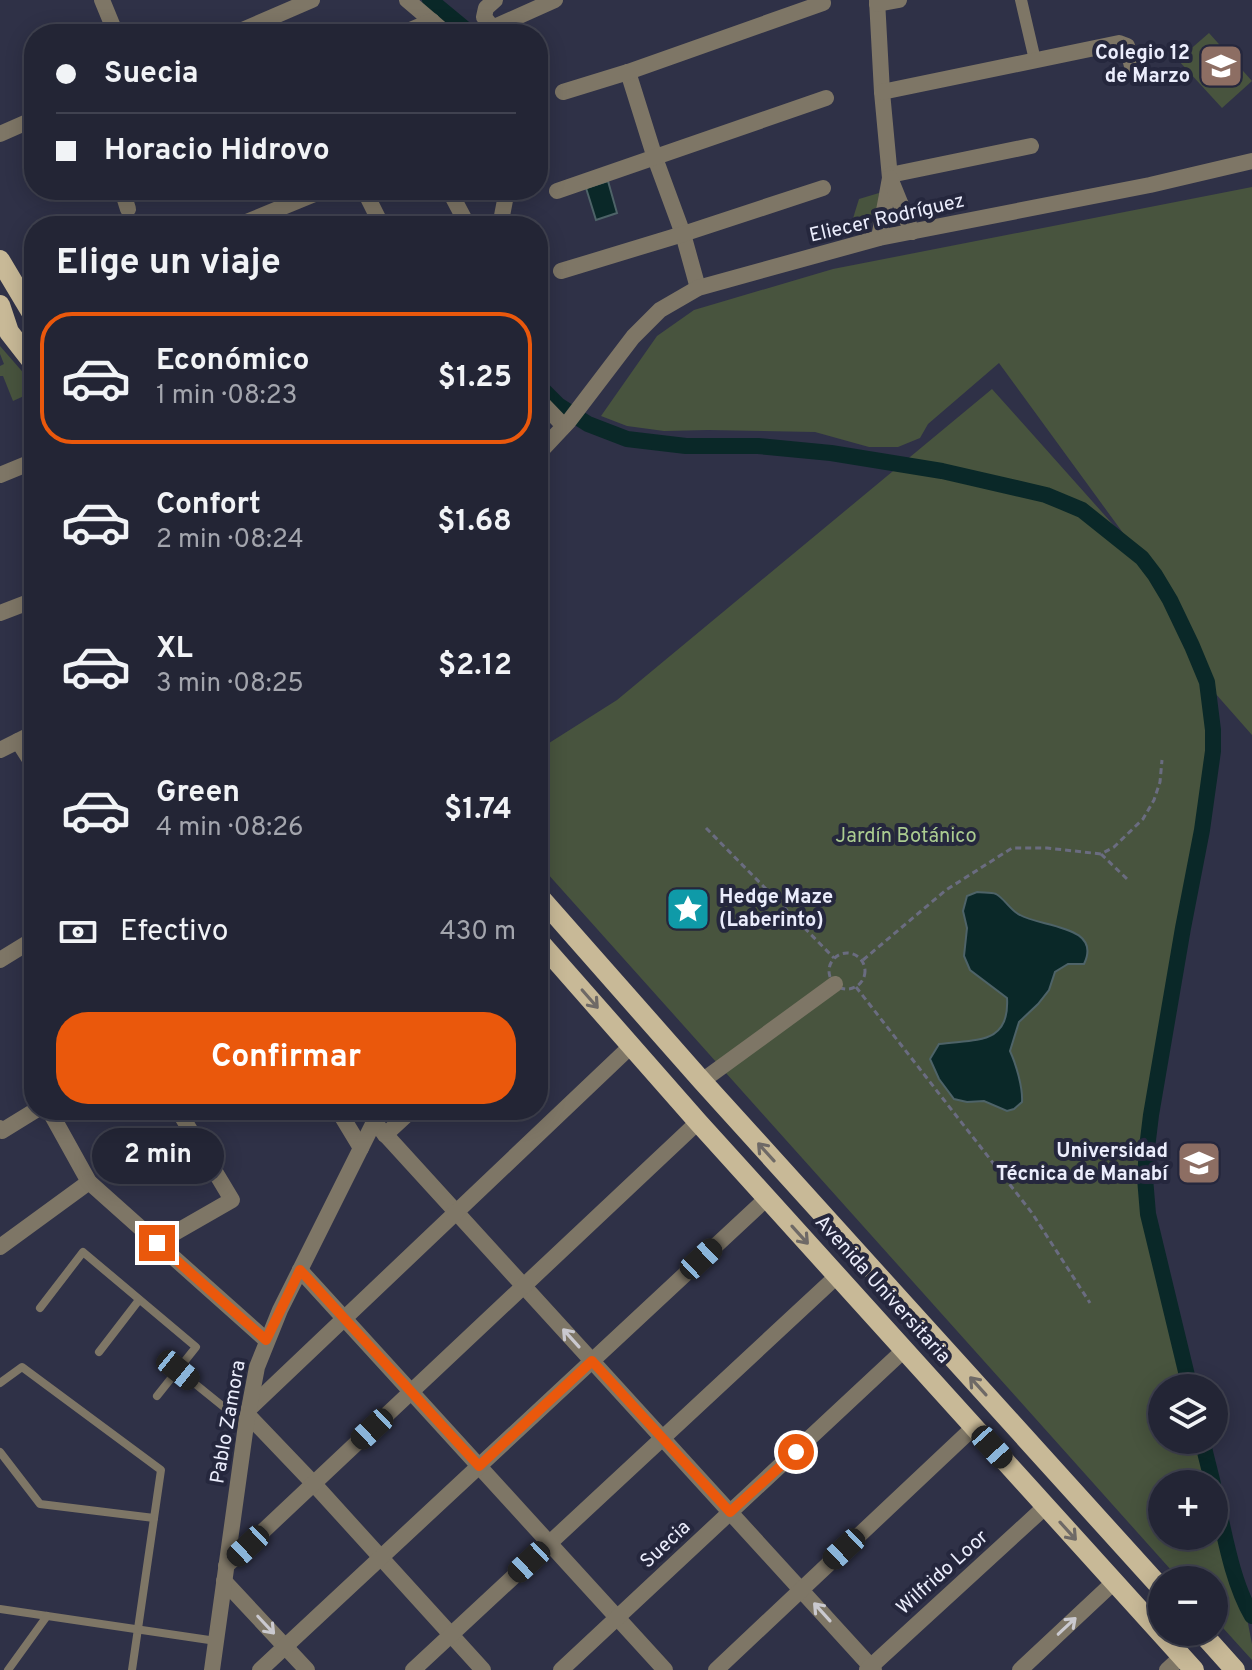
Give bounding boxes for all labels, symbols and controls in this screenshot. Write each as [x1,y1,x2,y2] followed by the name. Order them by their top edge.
[1095,41,1190,90] place label: Colegio 12 de Marzo
[1197,42,1245,90] school or university icon: Colegio 12 de Marzo
[104,56,199,93] text: Suecia
[104,133,330,170] text: Horacio Hidrovo
[807,189,967,249] street label: Eliecer Rodríguez
[56,241,281,287] text: Elige un viaje
[60,342,132,414] icon: car
[156,343,309,380] text: Económico
[438,360,512,397] text: $1.25
[156,380,297,413] text: 1 min · 08:23
[60,486,132,558] icon: car
[156,487,261,524] text: Confort
[437,504,512,541] text: $1.68
[156,524,304,557] text: 2 min · 08:24
[60,630,132,702] icon: car
[156,631,193,668] text: XL
[438,648,512,685] text: $2.12
[156,668,304,701] text: 3 min · 08:25
[60,774,132,846] icon: car
[156,775,240,812] text: Green
[444,792,512,829] text: $1.74
[156,812,304,845] text: 4 min · 08:26
[835,824,977,850] park label: Jardín Botánico
[664,885,712,933] place icon: Hedge Maze (Laberinto)
[719,885,833,934] place label: Hedge Maze (Laberinto)
[56,910,100,954] icon: cash
[120,914,229,951] text: Efectivo
[440,916,516,949] text: 430 m
[580,988,598,1008] one-way arrow
[56,1012,516,1104] button: Confirmar
[91,1127,223,1183] callout: 2 min
[124,1139,192,1172] text: 2 min
[996,1139,1169,1188] place label: Universidad Técnica de Manabí
[1175,1139,1223,1187] school or university icon: Universidad Técnica de Manabí
[758,1142,776,1162] one-way arrow
[808,1210,956,1370] street label: Avenida Universitaria
[790,1224,808,1244] one-way arrow
[139,1225,175,1261] route end
[675,1234,727,1284] car
[562,1328,580,1348] one-way arrow
[152,1346,204,1394] car
[205,1358,253,1486] street label: Pablo Zamora
[1148,1374,1228,1646] map controls
[1148,1374,1228,1454] button: layers
[969,1376,988,1396] one-way arrow
[346,1404,398,1454] car
[967,1421,1017,1473] car
[778,1434,814,1470] route start
[1148,1470,1228,1550] button: +
[635,1515,697,1575] street label: Suecia
[222,1521,274,1571] car
[1059,1521,1077,1541] one-way arrow
[818,1524,870,1574] car
[892,1525,995,1621] street label: Wilfrido Loor
[503,1537,555,1587] car
[1148,1566,1228,1646] button: −
[813,1603,831,1623] one-way arrow
[256,1615,274,1635] one-way arrow
[1057,1617,1077,1636] one-way arrow

